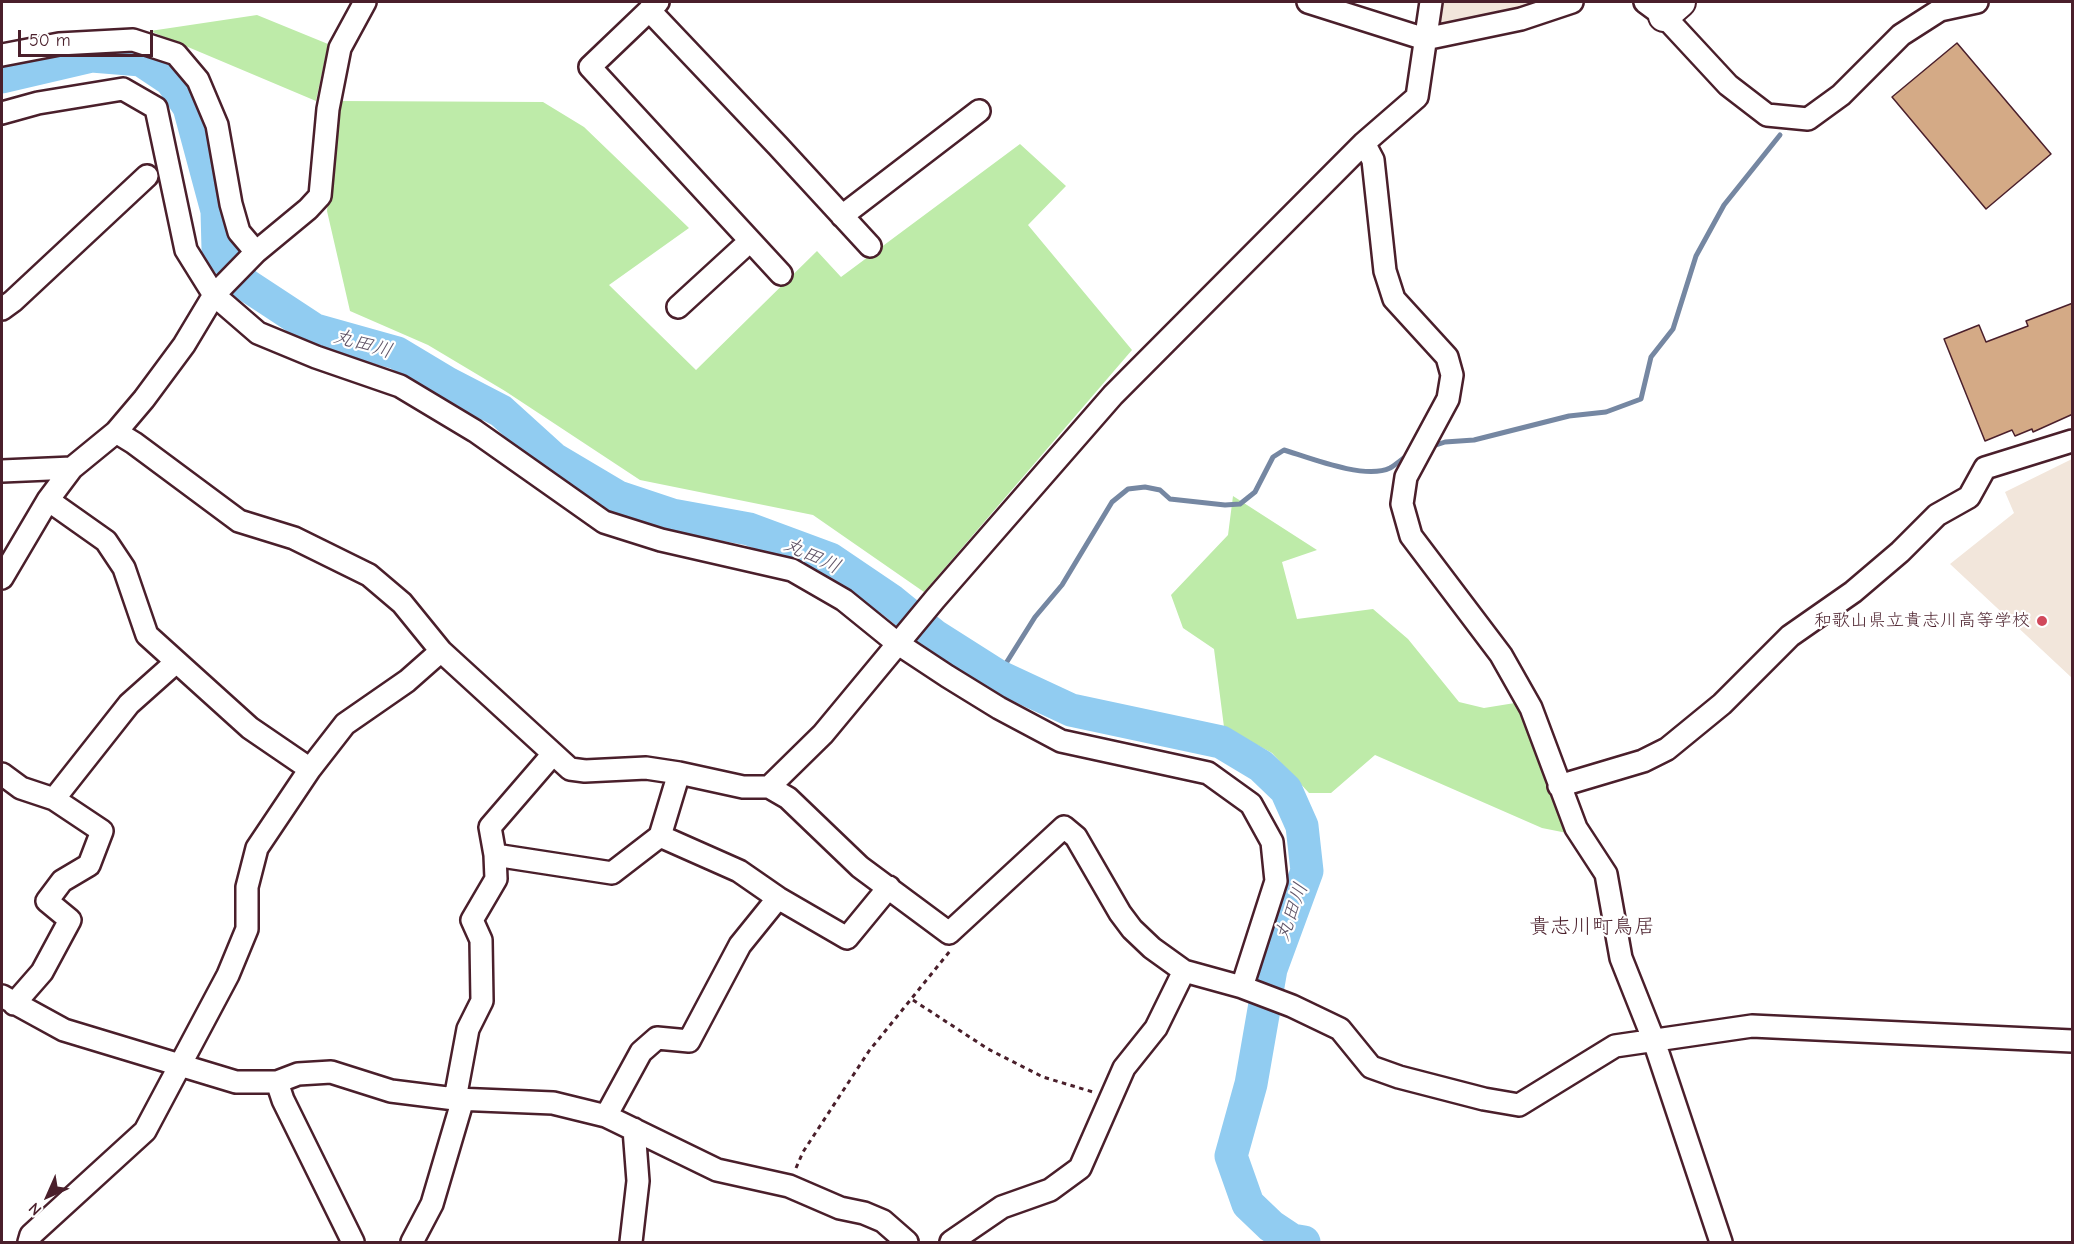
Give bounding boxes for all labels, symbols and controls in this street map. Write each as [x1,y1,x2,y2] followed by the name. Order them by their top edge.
[21,18,156,56] scale bar
[29,30,71,51] text: 50 m
[331,324,395,364] water label: 丸田川
[780,532,844,580] water label: 丸田川
[1814,610,2030,632] place label: 和歌山県立貴志川高等学校
[2035,614,2049,628] marker: 和歌山県立貴志川高等学校
[1270,880,1314,944] water label: 丸田川
[1529,914,1655,940] district label: 貴志川町鳥居
[18,1166,78,1226] north arrow
[25,1199,45,1219] text: N

